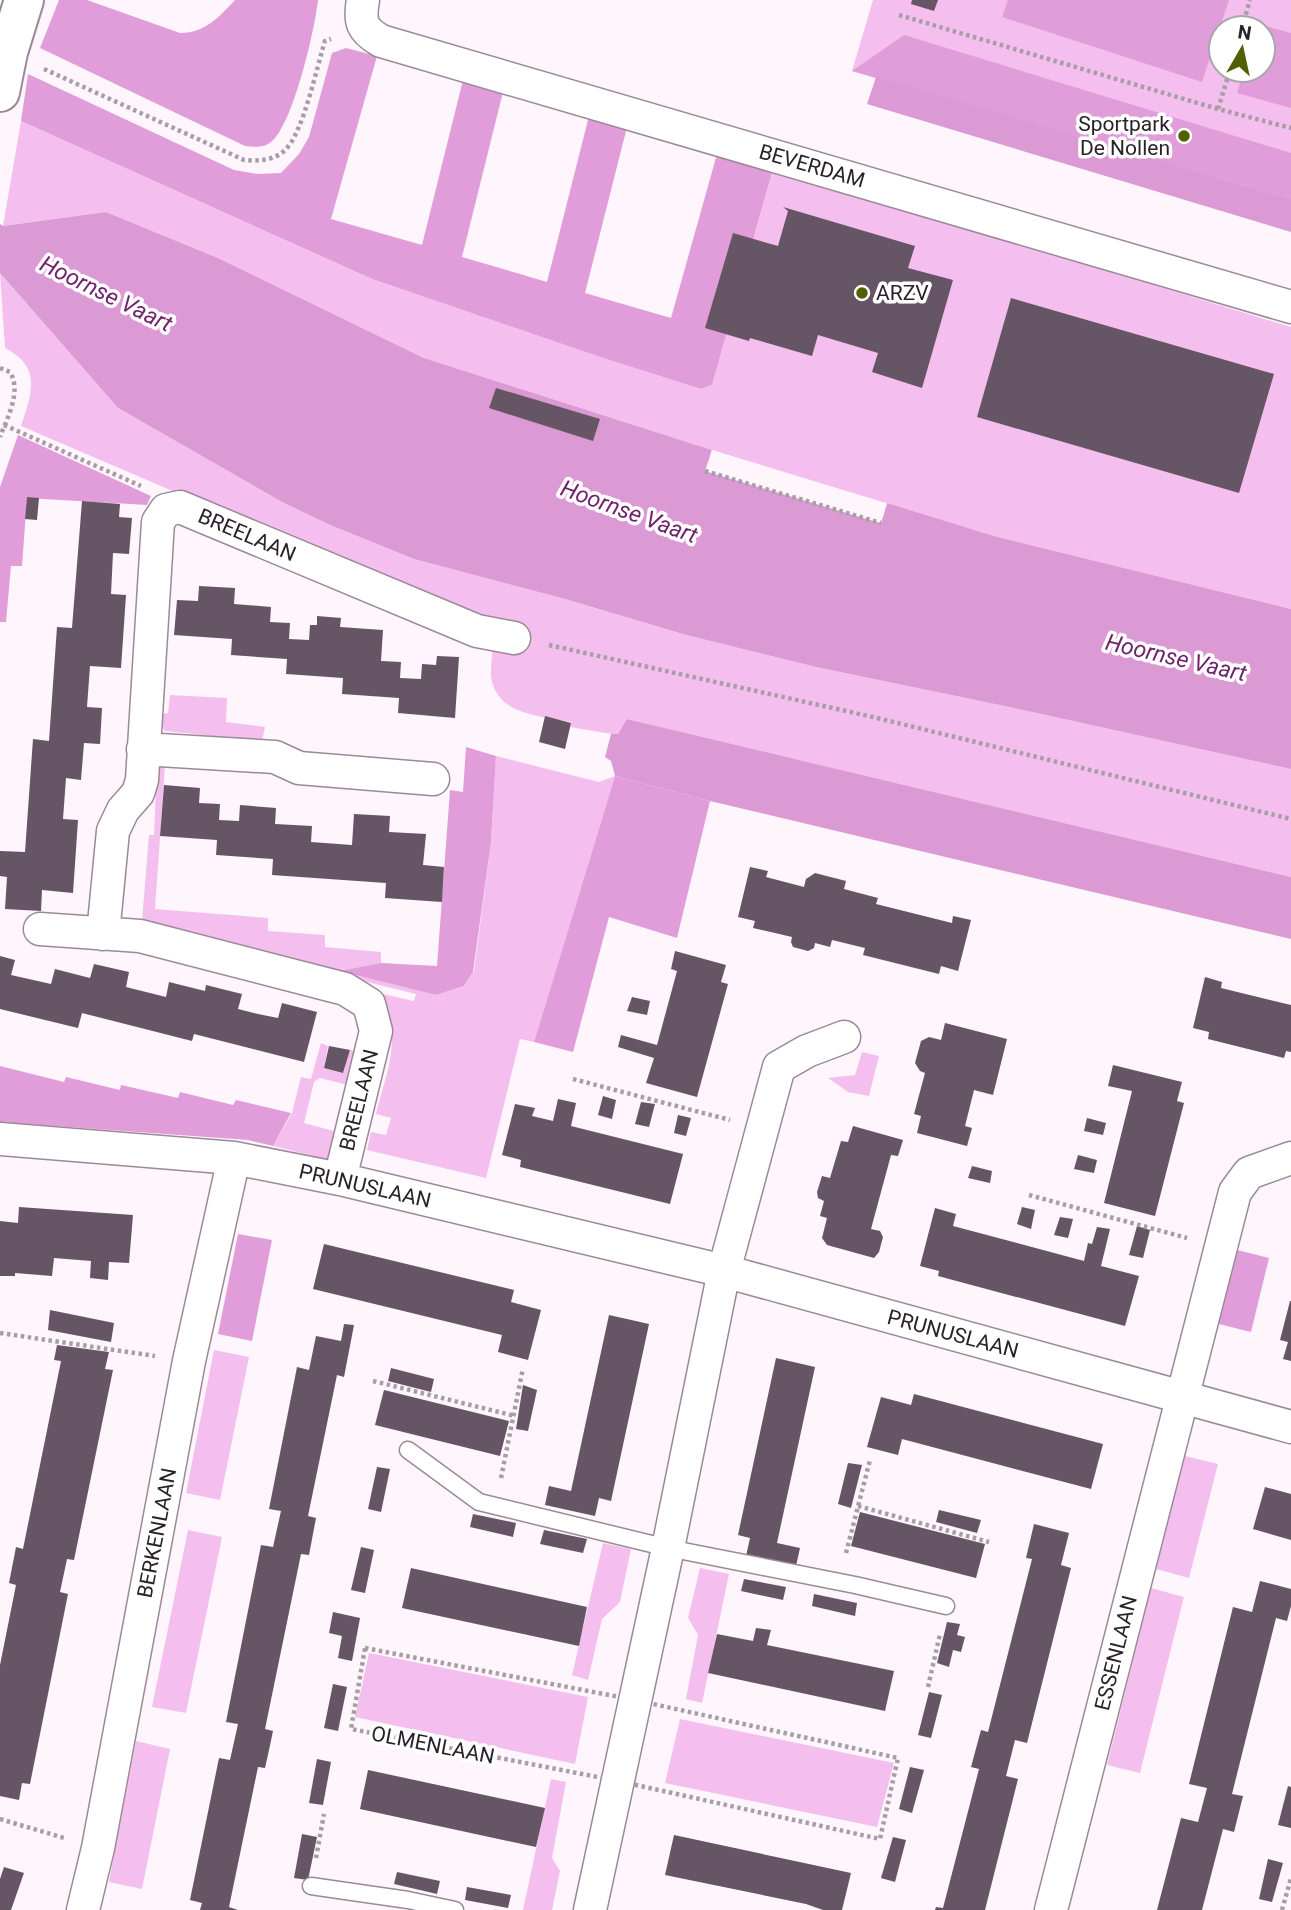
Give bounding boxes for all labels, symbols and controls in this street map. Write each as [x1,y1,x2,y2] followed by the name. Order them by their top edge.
[1207,14,1277,84] north arrow
[1236,20,1253,45] text: N
[1078,112,1170,160] place label: Sportpark De Nollen
[1176,128,1192,144] marker: Sportpark De Nollen
[756,139,868,193] street label: BEVERDAM
[36,250,177,338] water label: Hoornse Vaart
[876,281,929,305] place label: ARZV
[854,285,870,301] marker: ARZV
[557,475,702,549] water label: Hoornse Vaart
[195,504,299,566] street label: BREELAAN
[1103,629,1250,687] water label: Hoornse Vaart
[335,1047,383,1153] street label: BREELAAN
[297,1159,433,1213] street label: PRUNUSLAAN
[885,1305,1021,1363] street label: PRUNUSLAAN
[133,1466,181,1600] street label: BERKENLAAN
[1090,1593,1142,1713] street label: ESSENLAAN
[369,1721,497,1769] street label: OLMENLAAN

